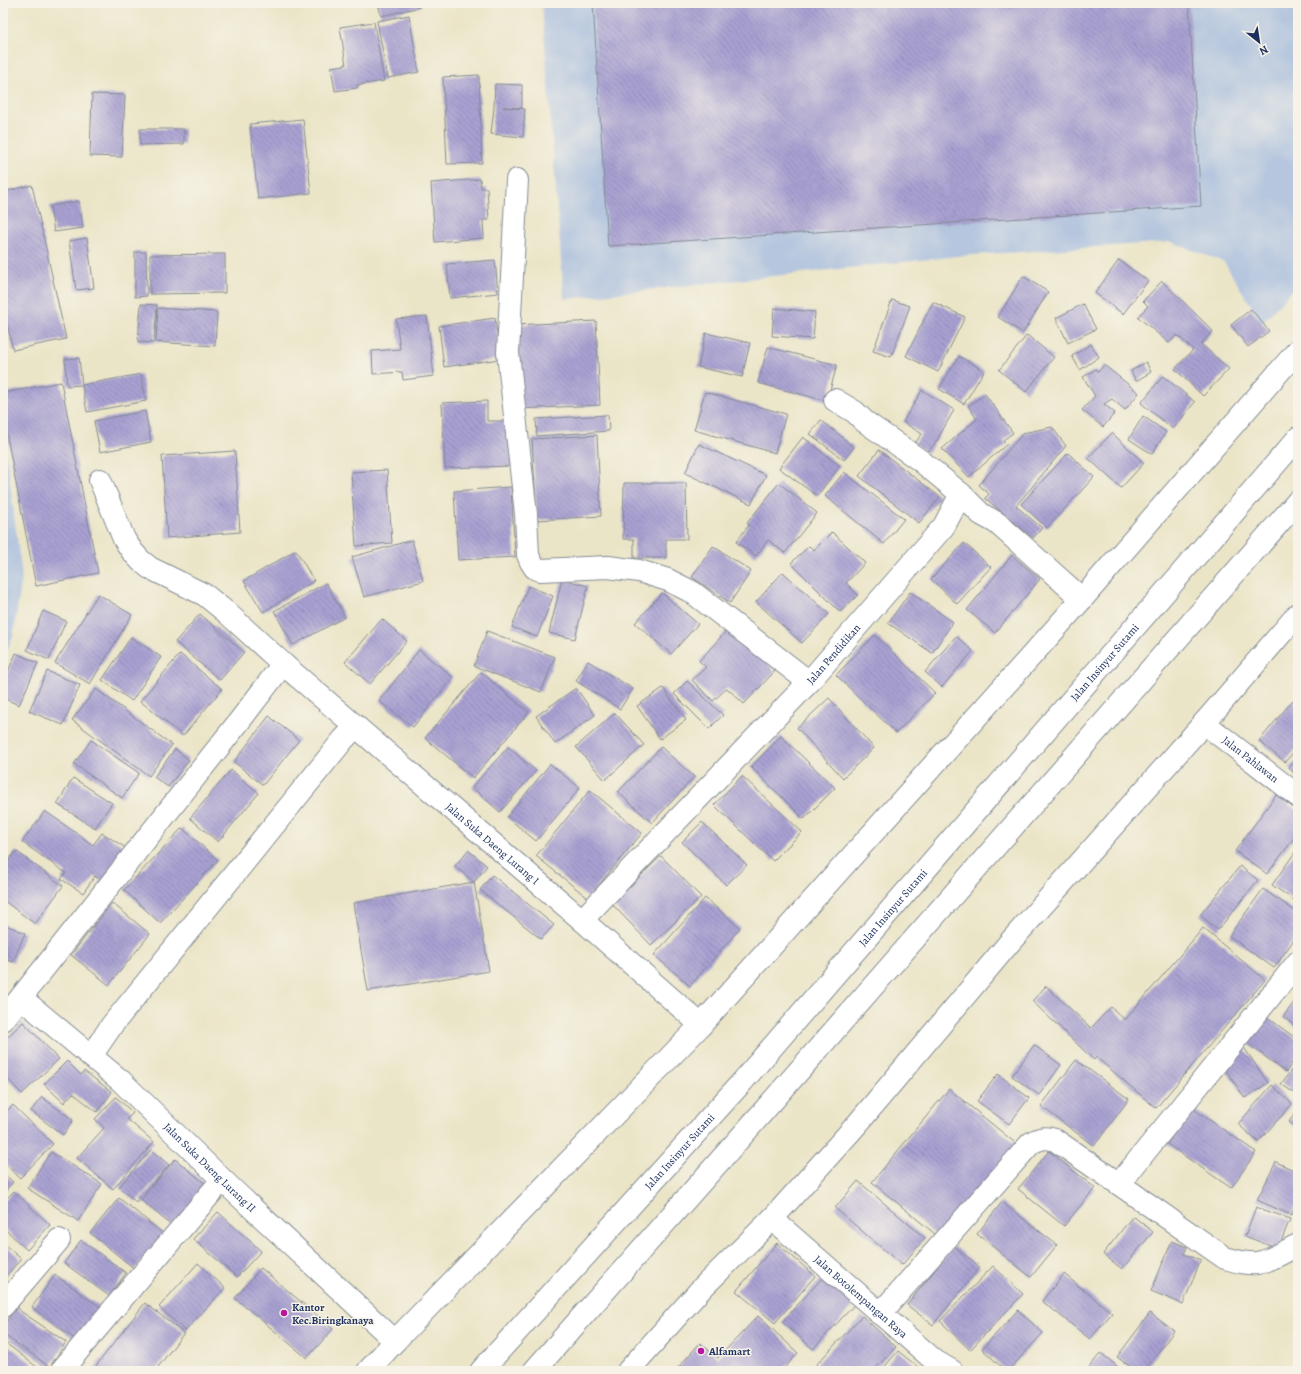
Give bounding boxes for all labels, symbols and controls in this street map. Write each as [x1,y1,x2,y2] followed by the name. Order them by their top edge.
[1239,22,1279,62] north arrow
[1257,42,1271,59] text: N
[803,620,864,687] street label: Jalan Pendidikan
[1067,620,1142,704] street label: Jalan Insinyur Sutami
[1219,733,1282,786] street label: Jalan Pahlawan
[443,799,543,888] street label: Jalan Suka Daeng Lurang I
[855,866,930,949] street label: Jalan Insinyur Sutami
[641,1110,718,1193] street label: Jalan Insinyur Sutami
[161,1119,259,1215] street label: Jalan Suka Daeng Lurang II
[811,1252,912,1342] street label: Jalan Botolempangan Raya
[292,1300,374,1328] place label: Kantor Kec.Biringkanaya
[279,1308,289,1318] marker: Kantor Kec.Biringkanaya
[708,1344,751,1359] place label: Alfamart
[696,1346,706,1356] marker: Alfamart

